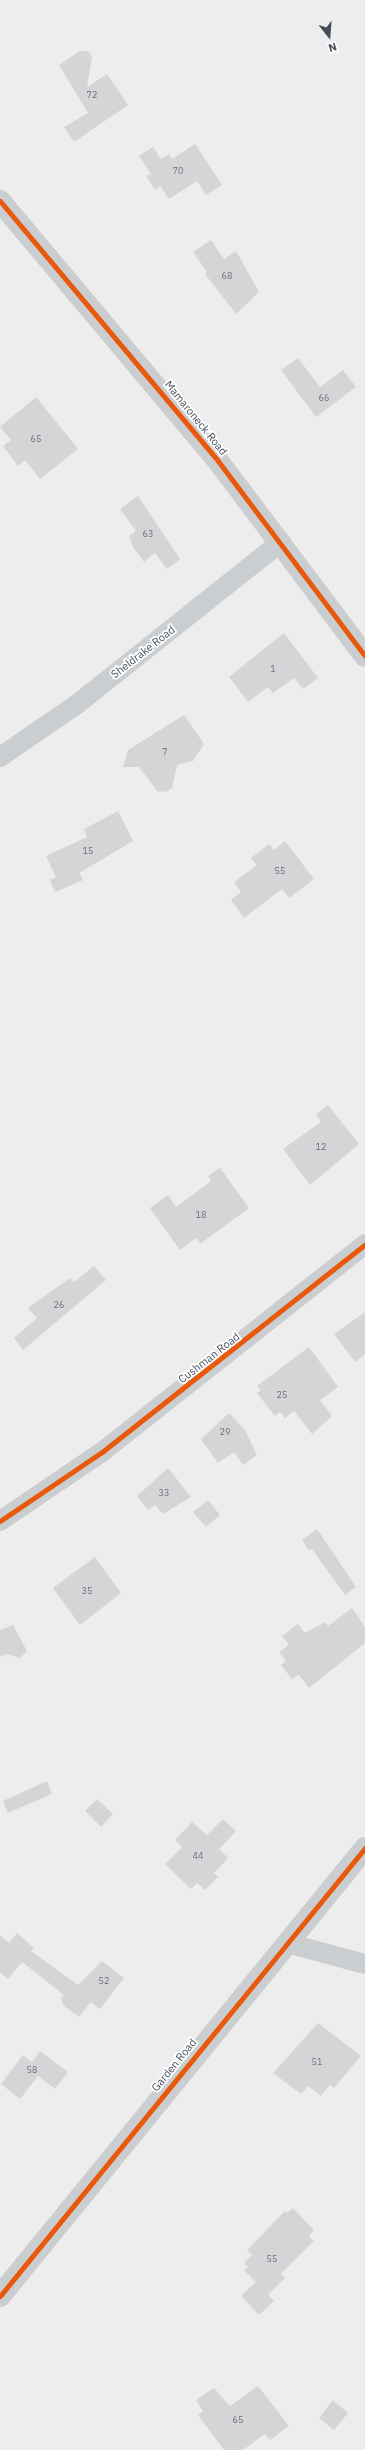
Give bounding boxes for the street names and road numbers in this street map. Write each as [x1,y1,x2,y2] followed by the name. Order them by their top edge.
[162,378,230,458] street label: Mamaroneck Road
[108,623,178,681] street label: Sheldrake Road
[176,1330,242,1386] street label: Cushman Road
[149,2036,199,2094] street label: Garden Road

